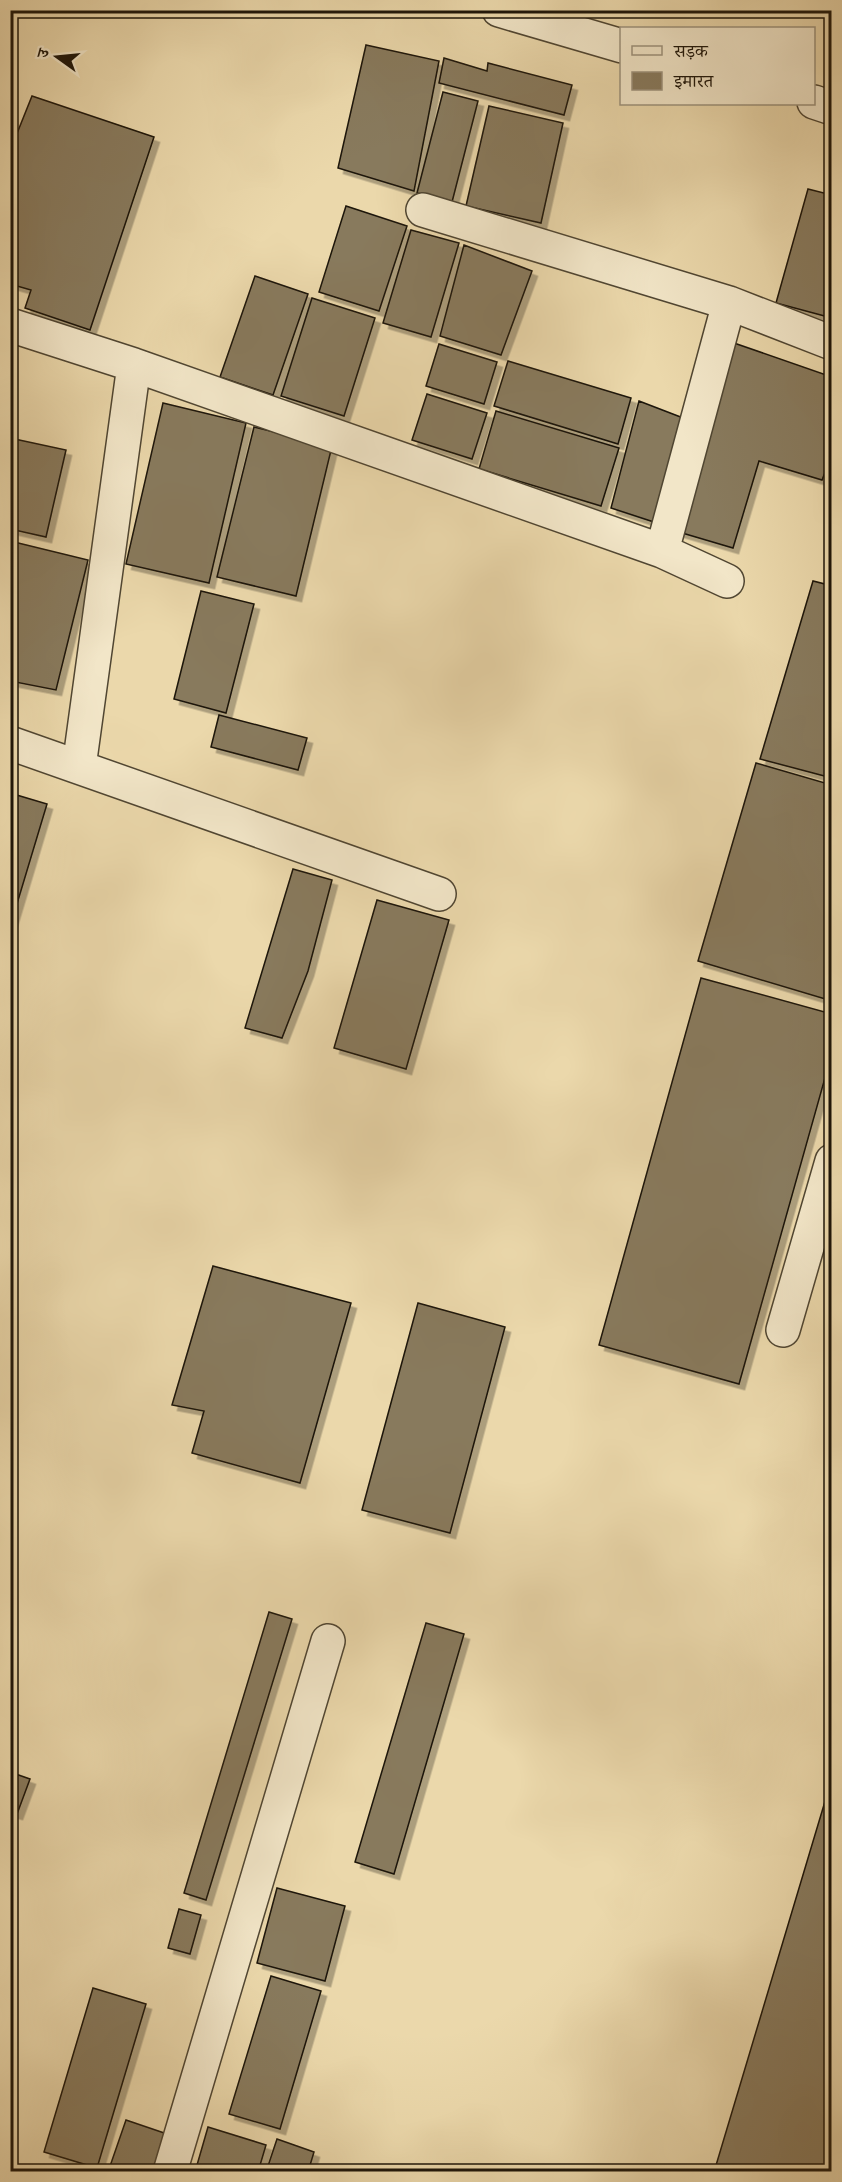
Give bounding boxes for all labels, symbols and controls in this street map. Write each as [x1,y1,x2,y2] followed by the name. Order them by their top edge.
[27,27,87,87] north arrow
[620,27,815,105] legend
[673,40,709,62] text: सड़क
[33,45,54,61] text: उ
[673,70,714,92] text: इमारत

